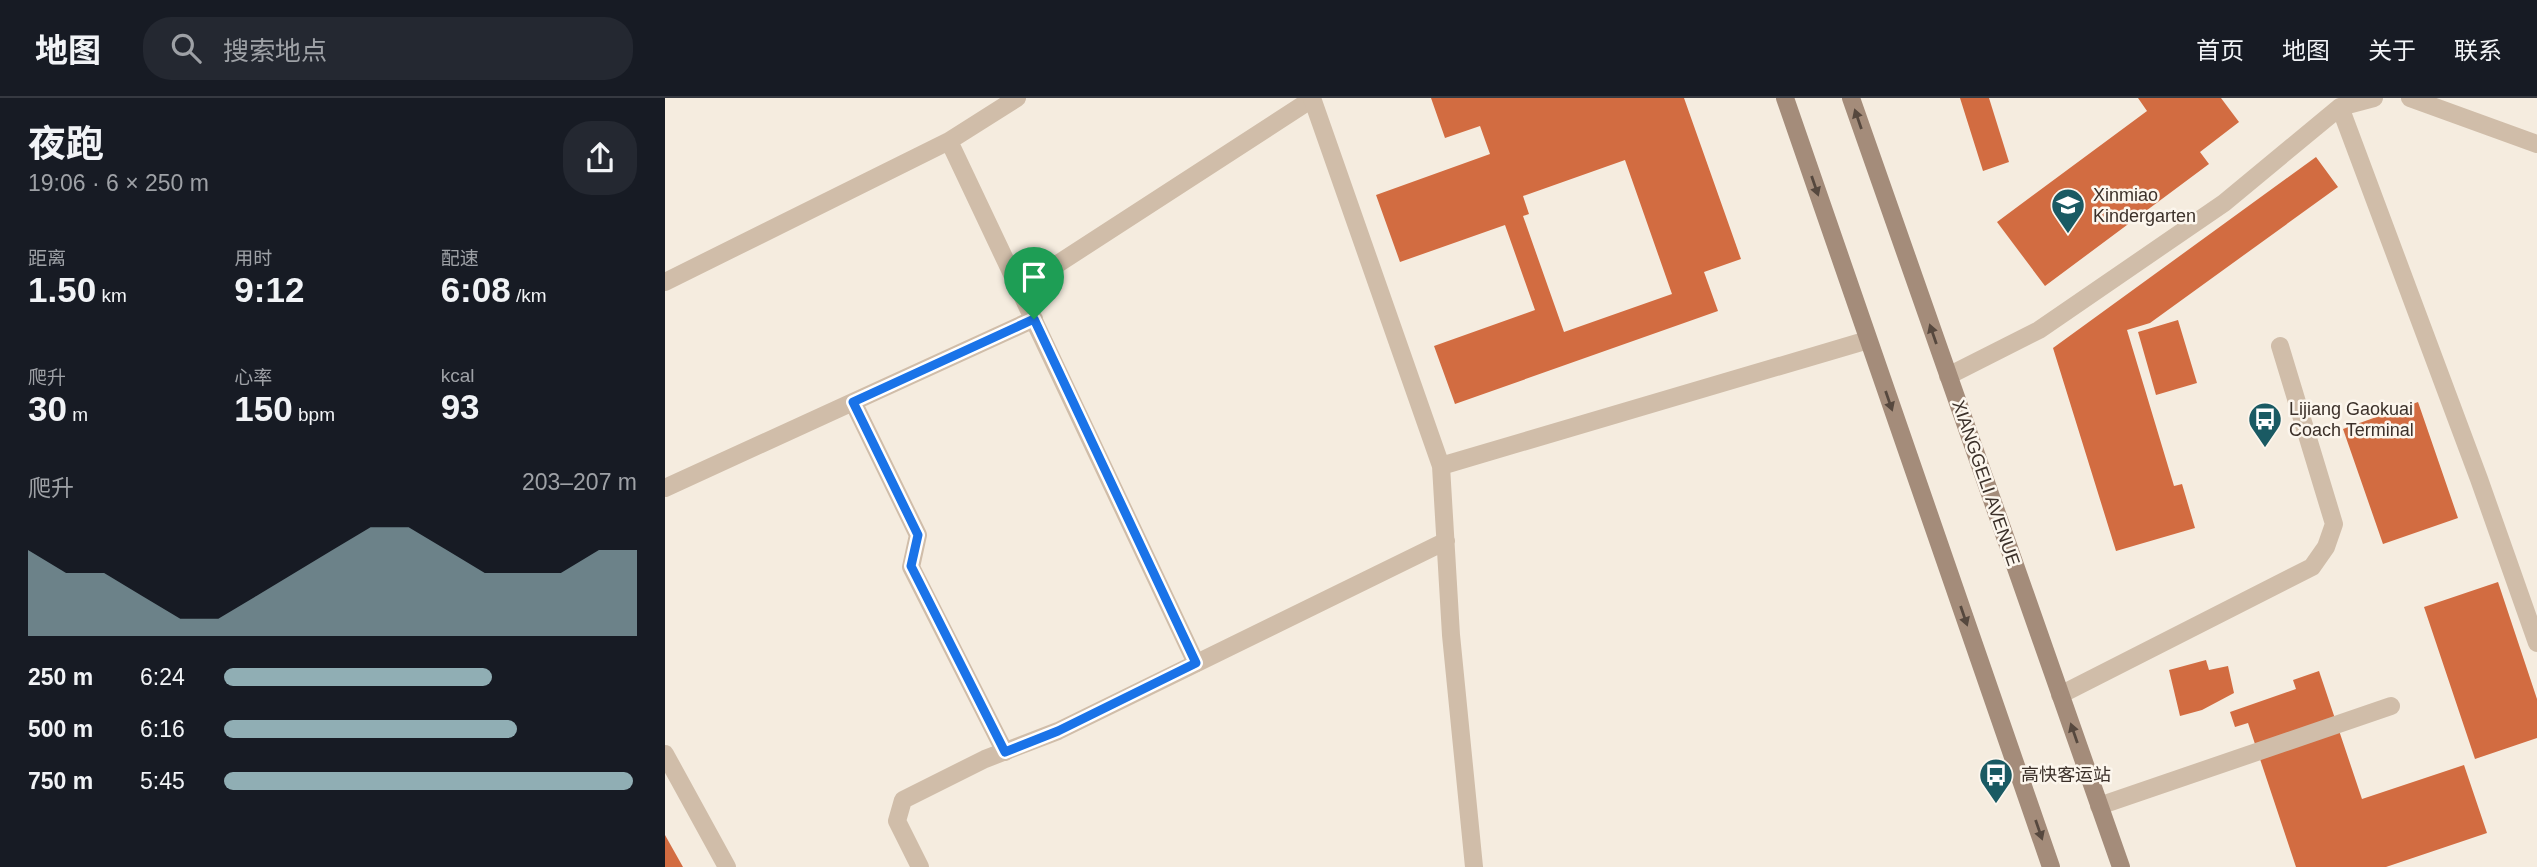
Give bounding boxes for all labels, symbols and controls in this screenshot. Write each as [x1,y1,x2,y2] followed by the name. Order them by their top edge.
[143,17,633,80] search box
[167,29,205,67] icon: search
[35,32,101,69] text: 地图
[223,36,327,66] text: 搜索地点
[2196,37,2244,64] text: 首页
[2282,37,2330,64] text: 地图
[2368,37,2416,64] text: 关于
[2454,37,2502,64] text: 联系
[1852,108,1863,129] one-way arrow
[563,121,637,195] button: share
[28,123,104,165] text: 夜跑
[28,170,209,196] text: 19:06 · 6 × 250 m
[1810,175,1821,196] one-way arrow
[2093,185,2196,226] place label: Xinmiao Kindergarten
[2049,186,2087,235] school or university icon: Xinmiao Kindergarten
[1004,247,1064,319] pin
[28,248,66,269] text: 距离
[234,248,272,269] text: 用时
[441,248,479,269] text: 配速
[1015,258,1053,296] icon: arrive
[28,270,96,309] text: 1.50
[234,270,304,309] text: 9:12
[441,270,511,309] text: 6:08
[96,285,127,306] text: km
[511,285,547,306] text: /km
[1927,323,1938,344] one-way arrow
[441,365,474,386] text: kcal
[28,367,66,388] text: 爬升
[234,367,272,388] text: 心率
[441,387,480,426] text: 93
[28,389,67,428] text: 30
[234,389,293,428] text: 150
[1884,390,1895,411] one-way arrow
[1948,398,2024,568] street label: XIANGGELI AVENUE
[2289,399,2414,440] place label: Lijiang Gaokuai Coach Terminal
[2246,400,2284,449] bus stop icon: Lijiang Gaokuai Coach Terminal
[67,404,88,425] text: m
[293,404,335,425] text: bpm
[522,469,637,495] text: 203–207 m
[28,475,74,501] text: 爬升
[1959,605,1970,626] one-way arrow
[28,664,93,690] text: 250 m
[140,664,185,690] text: 6:24
[28,716,93,742] text: 500 m
[140,716,185,742] text: 6:16
[2068,723,2079,744] one-way arrow
[1977,756,2015,805] bus stop icon: 高快客运站
[2021,765,2111,785] place label: 高快客运站
[28,768,93,794] text: 750 m
[140,768,185,794] text: 5:45
[2034,820,2045,841] one-way arrow

